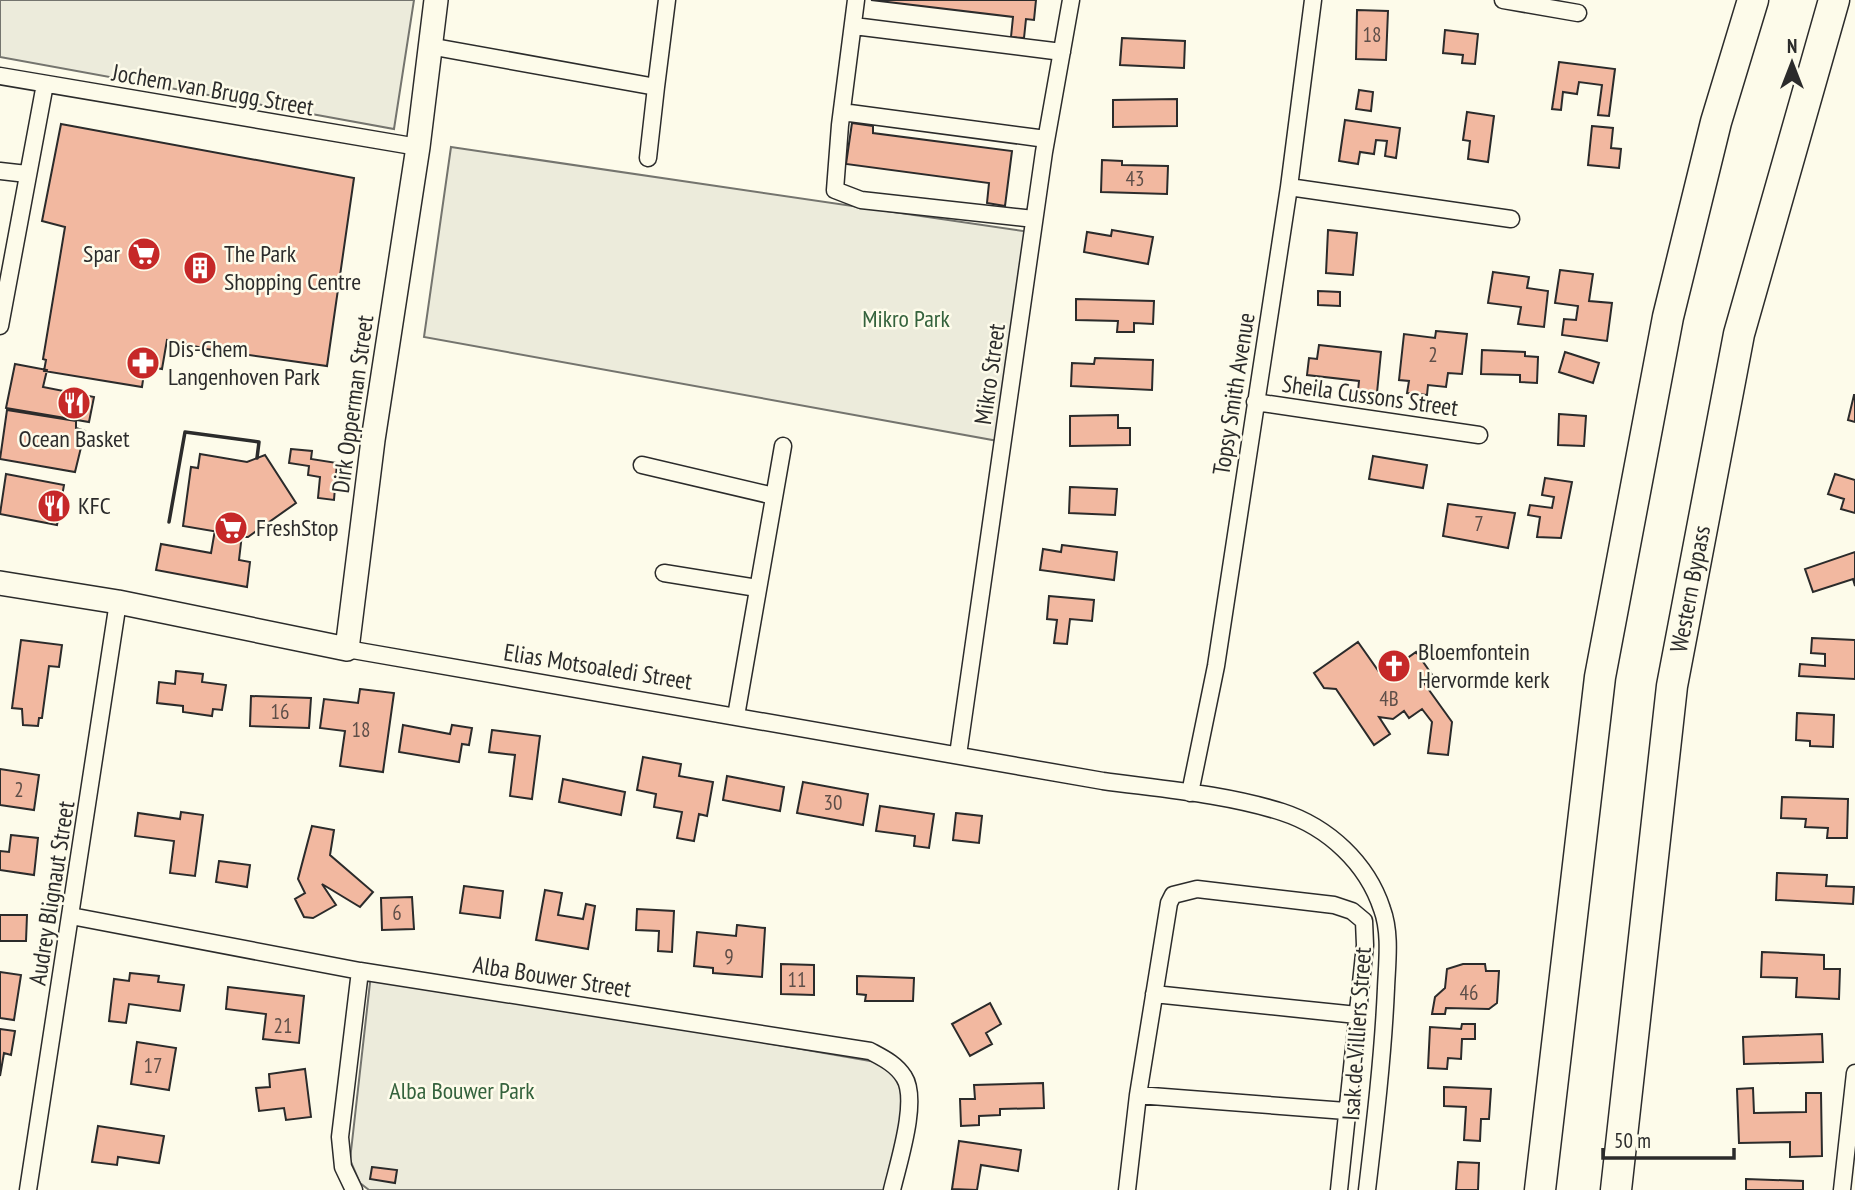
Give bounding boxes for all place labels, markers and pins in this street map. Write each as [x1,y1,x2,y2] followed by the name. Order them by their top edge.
[125,235,163,273] supermarket icon: Spar
[83,238,120,269] place label: Spar
[224,238,361,297] place label: The Park Shopping Centre
[181,249,219,287] building icon: The Park Shopping Centre
[168,333,320,392] place label: Dis-Chem Langenhoven Park
[124,344,162,382] pharmacy icon: Dis-Chem Langenhoven Park
[55,384,93,422] restaurant icon: Ocean Basket
[18,423,130,454] place label: Ocean Basket
[35,487,73,525] restaurant icon: KFC
[78,490,111,521] place label: KFC
[212,509,250,547] supermarket icon: FreshStop
[256,512,339,543] place label: FreshStop
[1418,636,1550,695] place label: Bloemfontein Hervormde kerk
[1375,647,1413,685] church icon: Bloemfontein Hervormde kerk

